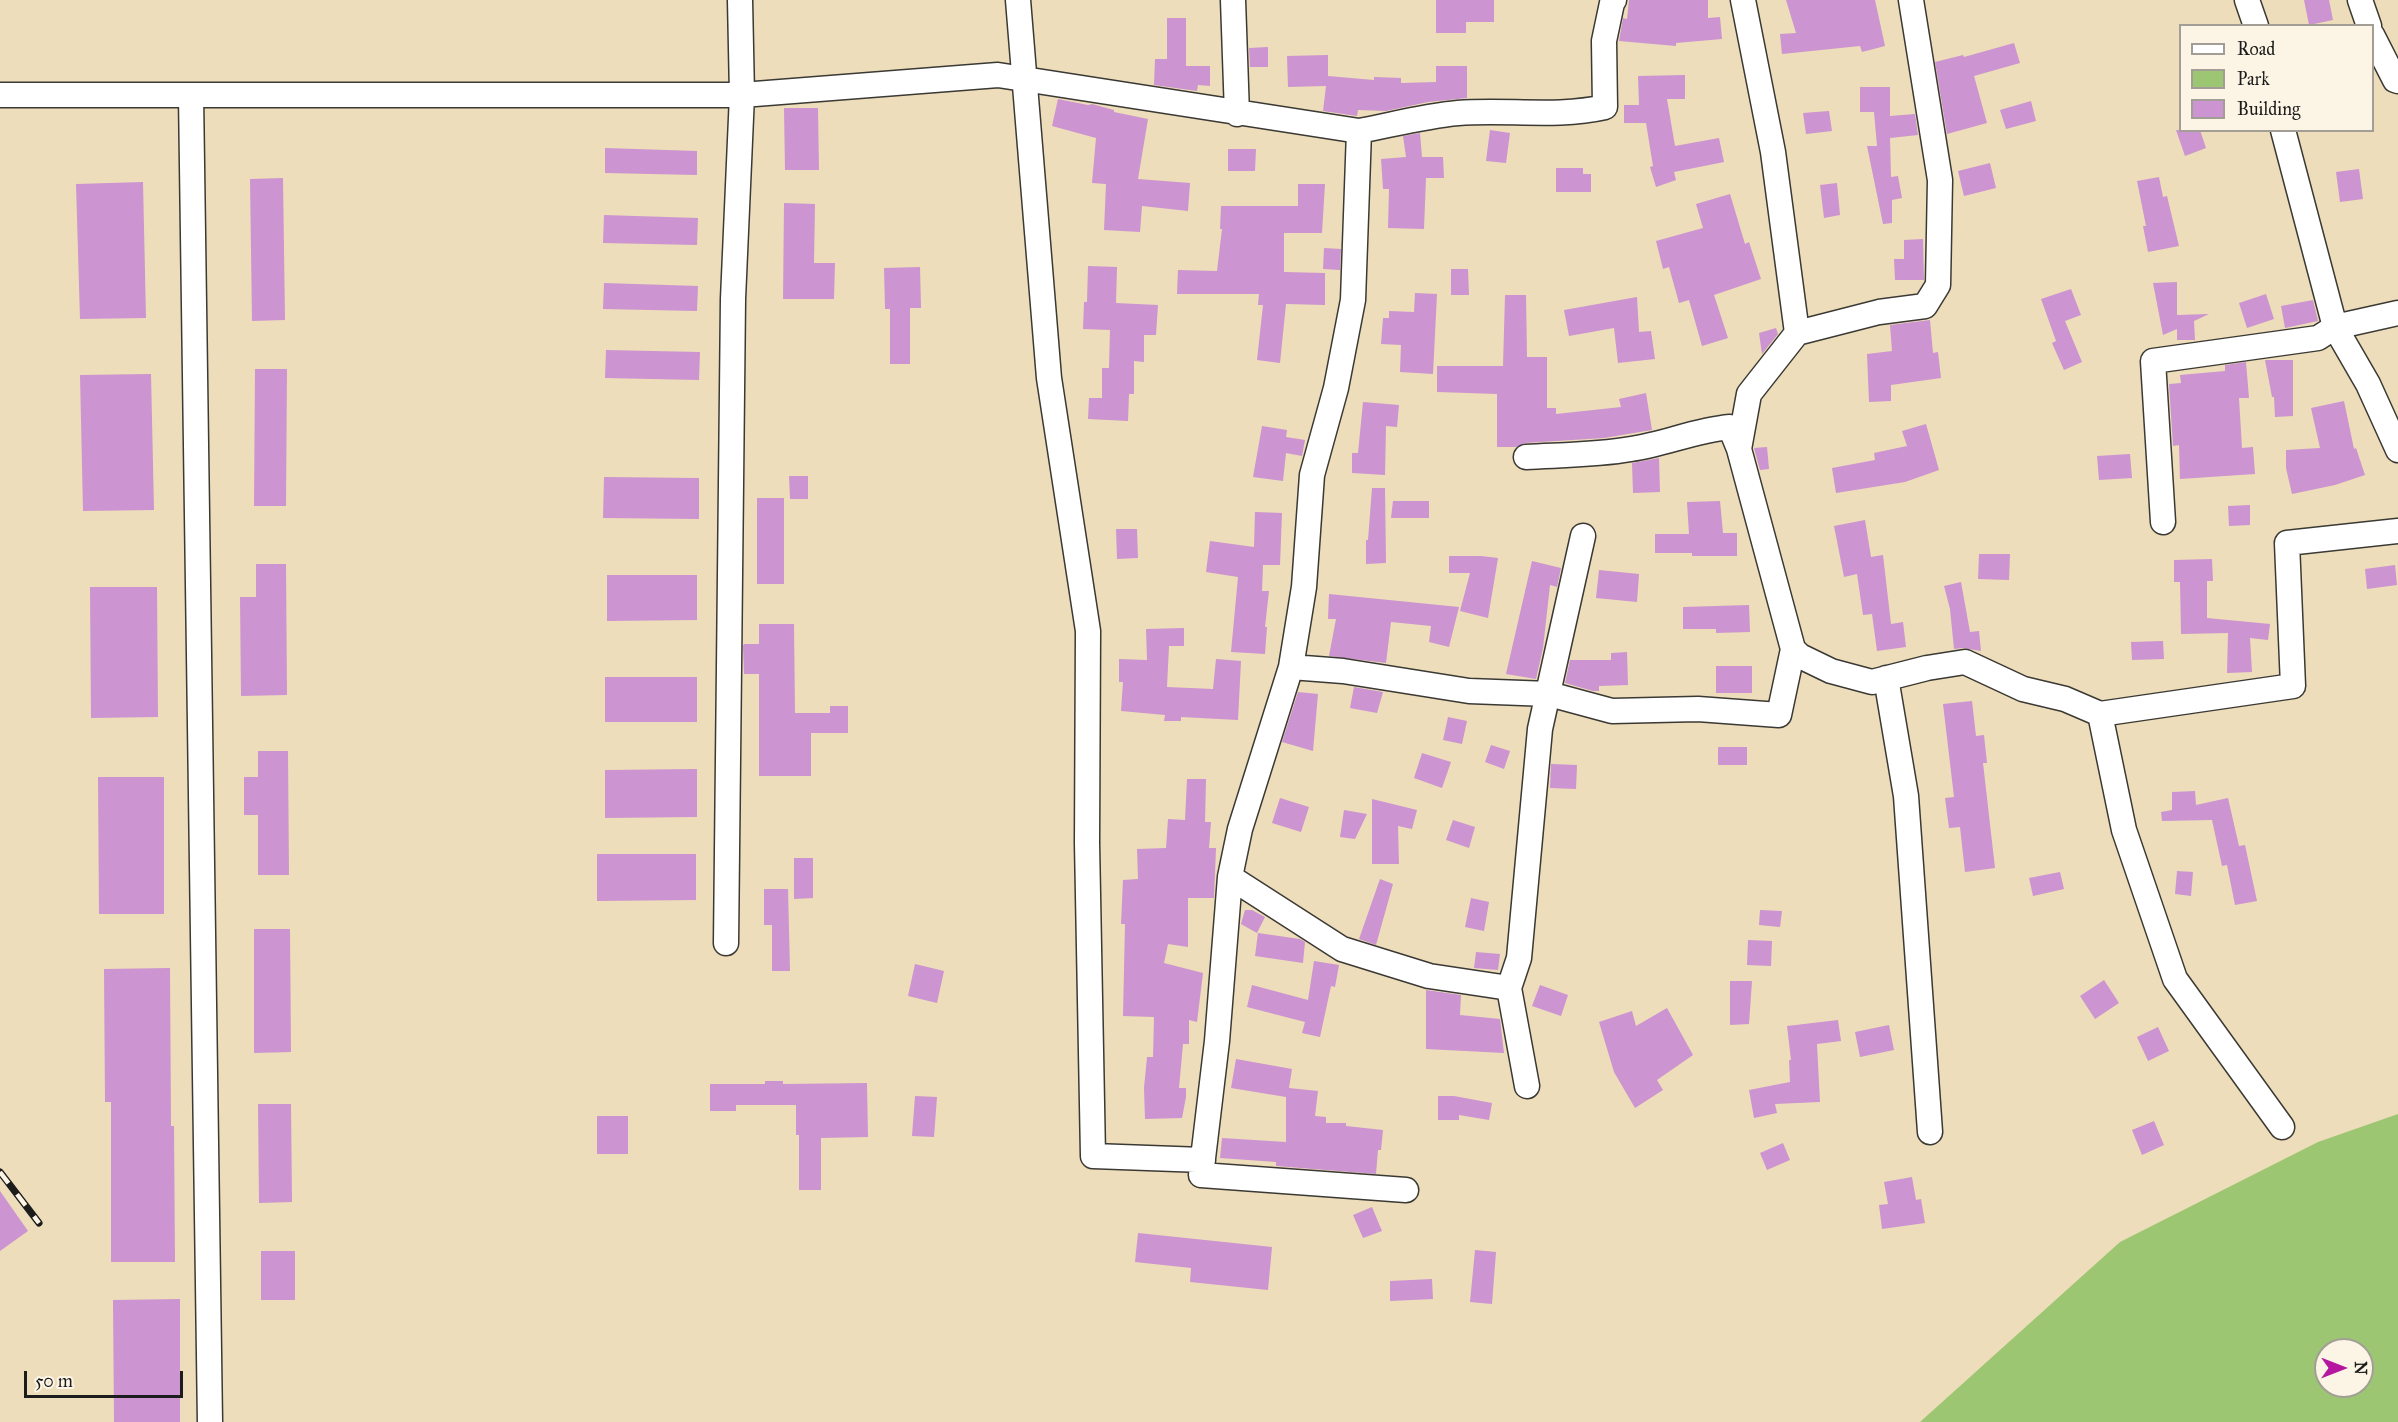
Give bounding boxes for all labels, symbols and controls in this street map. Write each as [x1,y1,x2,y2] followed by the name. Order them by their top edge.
[2179,24,2374,132] legend
[2237,38,2275,60] text: Road
[2237,68,2270,90] text: Park
[2237,98,2300,120] text: Building
[2314,1338,2374,1398] north arrow
[27,1359,186,1397] scale bar
[2351,1361,2370,1375] text: N
[35,1370,73,1392] text: 50 m

